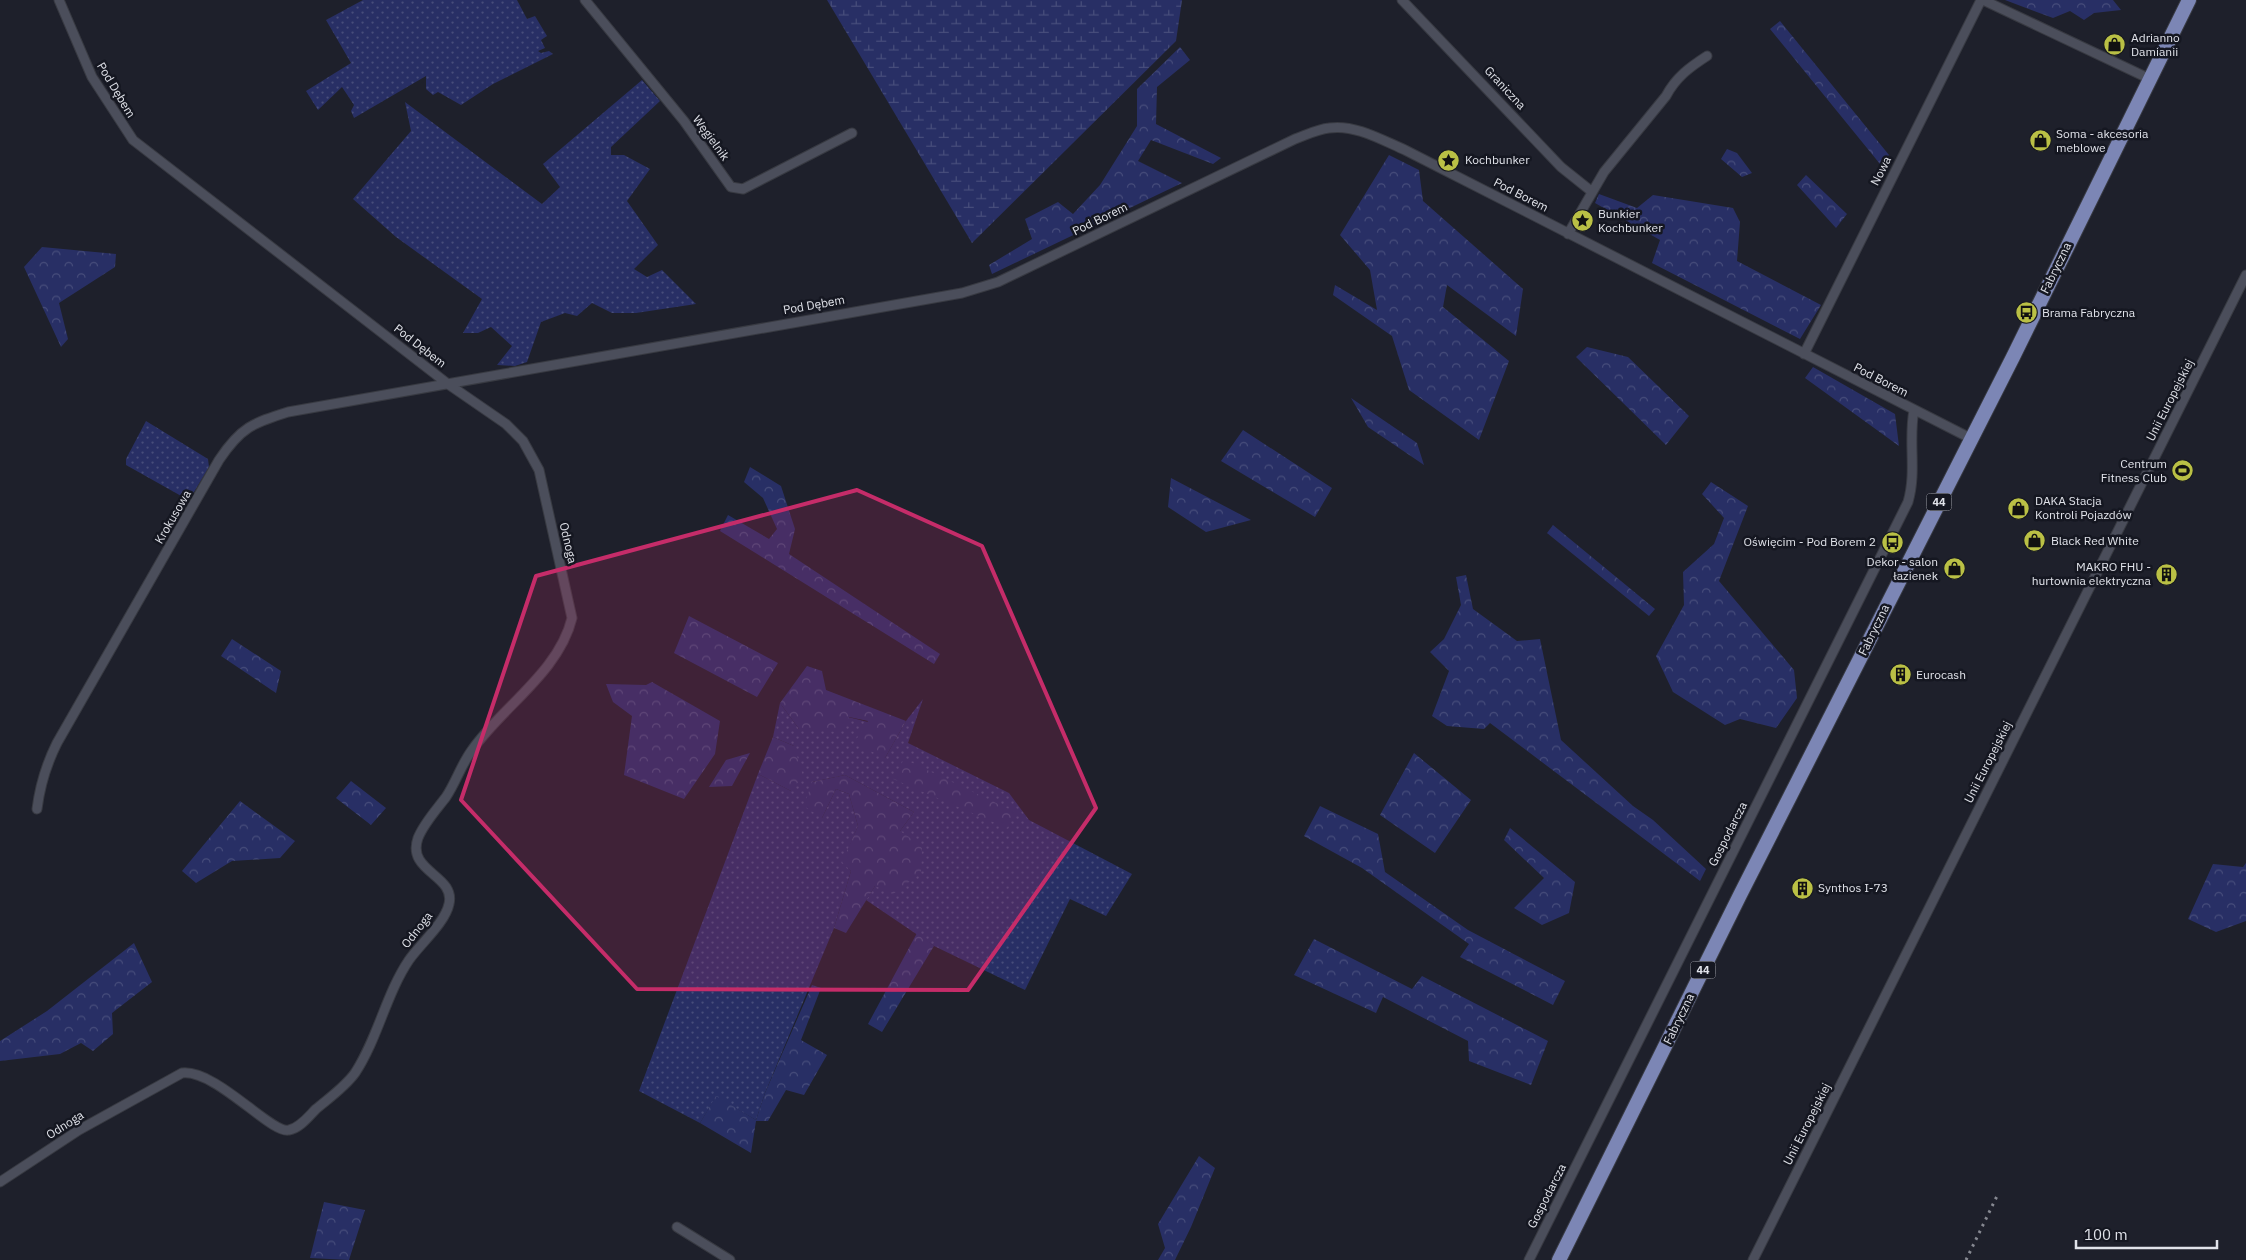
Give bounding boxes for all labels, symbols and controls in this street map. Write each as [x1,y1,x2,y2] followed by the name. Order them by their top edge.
[2131,30,2180,59] place label: Adrianno Damianii
[2103,33,2127,57] shop icon: Adrianno Damianii
[94,59,139,120] street label: Pod Dębem
[1482,63,1530,113] street label: Graniczna
[690,112,733,164] street label: Węgielnik
[2056,126,2149,155] place label: Soma - akcesoria meblowe
[2028,129,2052,153] shop icon: Soma - akcesoria meblowe
[1437,148,1461,172] place icon: Kochbunker
[1465,152,1530,167] place label: Kochbunker
[1867,153,1894,188] street label: Nowa
[1491,174,1551,215] street label: Pod Borem
[1070,199,1130,238] street label: Pod Borem
[1598,206,1663,235] place label: Bunkier Kochbunker
[1570,209,1594,233] place icon: Bunkier Kochbunker
[2037,239,2075,296] street label: Fabryczna
[782,292,846,317] street label: Pod Dębem
[2014,301,2038,325] bus stop icon: Brama Fabryczna
[2042,305,2136,320] place label: Brama Fabryczna
[391,321,449,371] street label: Pod Dębem
[2142,356,2197,443] street label: Unii Europejskiej
[1851,359,1911,400] street label: Pod Borem
[2101,456,2167,485] place label: Centrum Fitness Club
[2171,459,2195,483] sports icon: Centrum Fitness Club
[151,487,194,546] street label: Krokusowa
[2035,493,2132,522] place label: DAKA Stacja Kontroli Pojazdów
[1926,494,1952,511] road number: 44
[2007,496,2031,520] shop icon: DAKA Stacja Kontroli Pojazdów
[556,521,581,565] street label: Odnoga
[2023,529,2047,553] shop icon: Black Red White
[1880,530,1904,554] bus stop icon: Oświęcim - Pod Borem 2
[2051,533,2139,548] place label: Black Red White
[1743,534,1876,549] place label: Oświęcim - Pod Borem 2
[1867,554,1939,583] place label: Dekor - salon łazienek
[1942,557,1966,581] shop icon: Dekor - salon łazienek
[2032,559,2152,588] place label: MAKRO FHU - hurtownia elektryczna
[2155,562,2179,586] building icon: MAKRO FHU - hurtownia elektryczna
[1855,601,1893,658] street label: Fabryczna
[1888,663,1912,687] building icon: Eurocash
[1916,667,1966,682] place label: Eurocash
[1960,718,2015,805] street label: Unii Europejskiej
[1705,799,1750,869] street label: Gospodarcza
[1790,876,1814,900] building icon: Synthos I-73
[1818,880,1888,895] place label: Synthos I-73
[398,908,436,951] street label: Odnoga
[1690,962,1716,978] road number: 44
[1660,990,1698,1047] street label: Fabryczna
[1779,1080,1834,1167] street label: Unii Europejskiej
[43,1107,87,1142] street label: Odnoga
[1524,1161,1569,1231] street label: Gospodarcza
[2076,1218,2217,1250] scale bar
[2084,1225,2128,1244] text: 100 m

